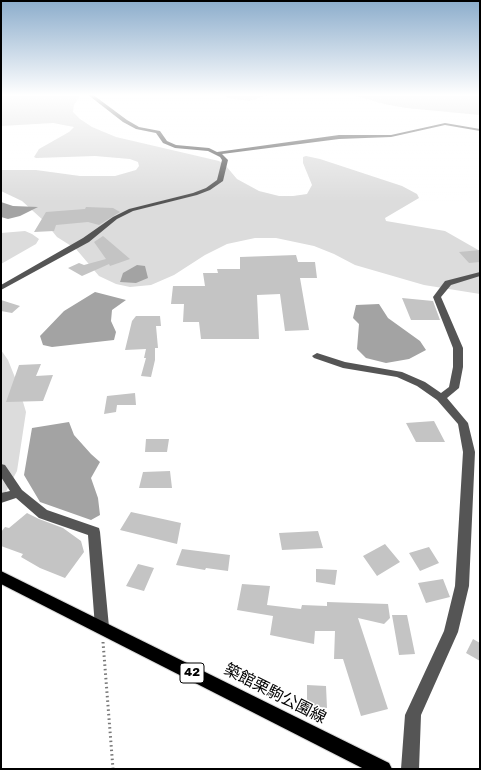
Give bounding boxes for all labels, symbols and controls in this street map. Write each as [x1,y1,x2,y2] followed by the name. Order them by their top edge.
[221,660,329,728] street label: 築館栗駒公園線
[180,663,204,683] road number: 42

